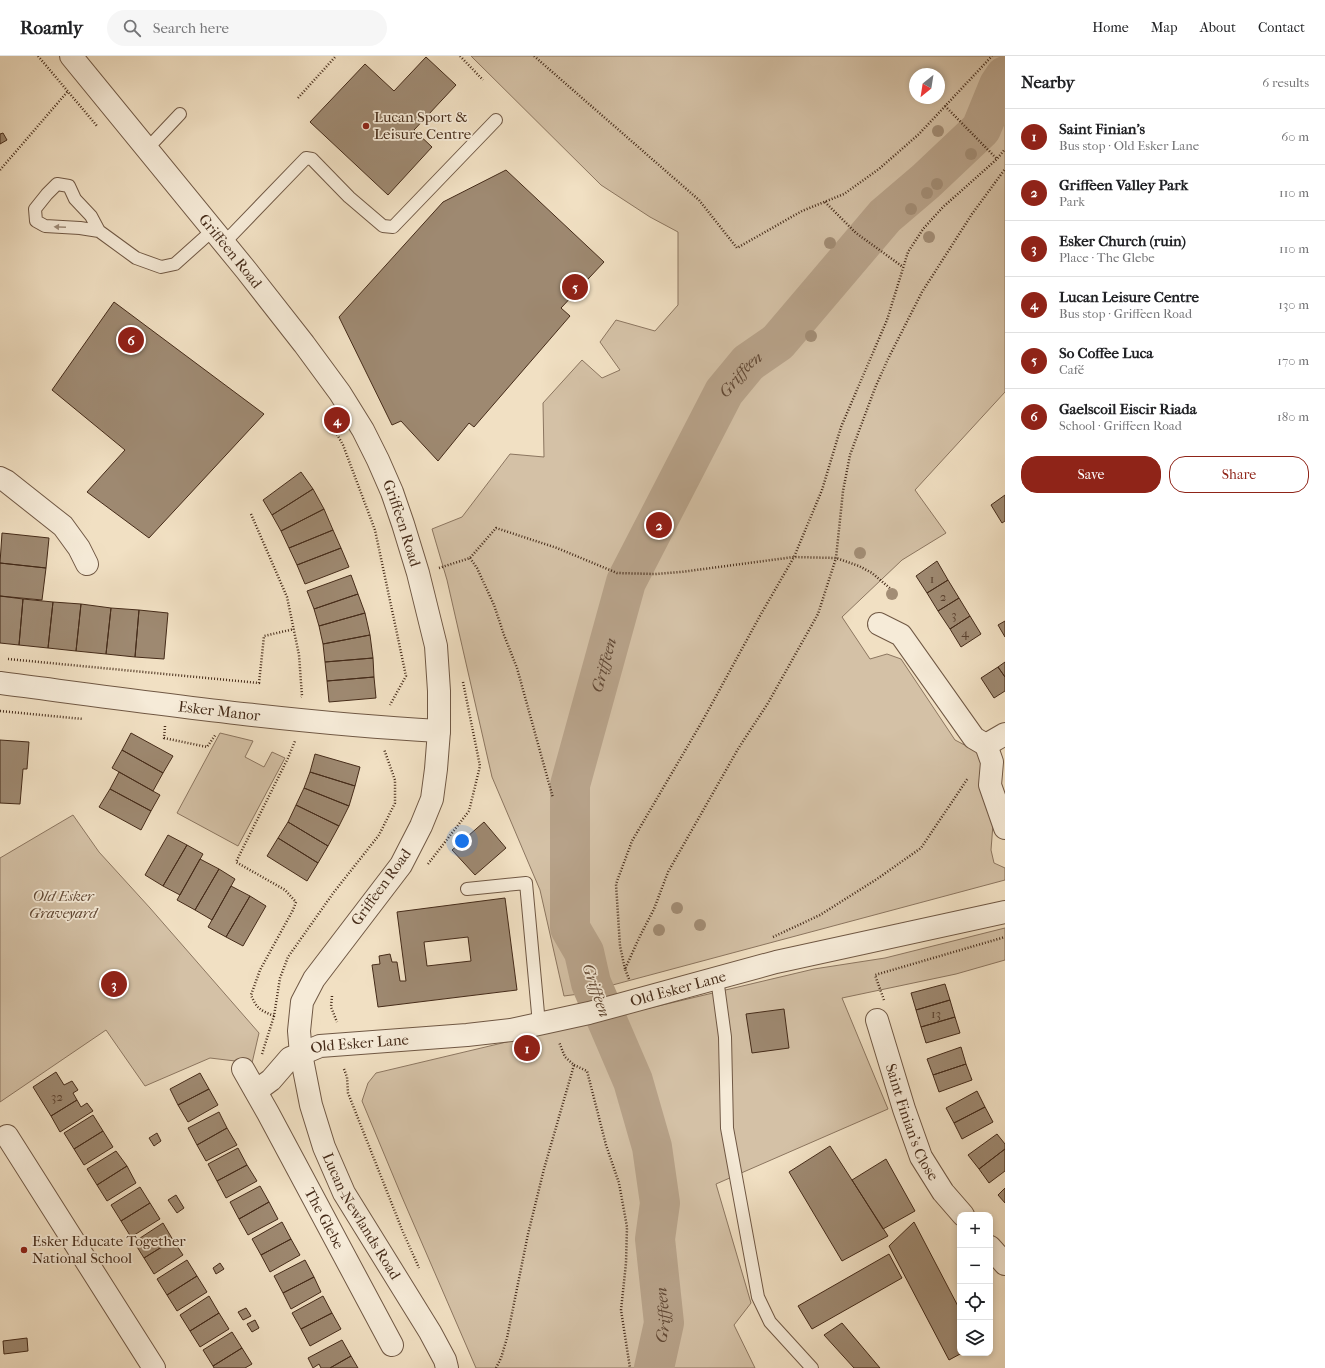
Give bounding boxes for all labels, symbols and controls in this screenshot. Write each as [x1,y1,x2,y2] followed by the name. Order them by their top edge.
[107,10,387,46] search box
[20,17,83,39] text: Roamly
[121,17,143,39] icon: search
[153,19,229,37] text: Search here
[1092,19,1129,36] text: Home
[1151,19,1178,36] text: Map
[1200,19,1236,36] text: About
[1258,19,1305,36] text: Contact
[909,68,945,104] north arrow
[1021,72,1075,92] text: Nearby
[1262,75,1309,90] text: 6 results
[374,108,472,143] place label: Lucan Sport & Leisure Centre
[1059,120,1145,138] text: Saint Finian's
[361,121,371,131] marker: Lucan Sport & Leisure Centre
[1032,129,1036,144] text: 1
[1281,129,1309,144] text: 60 m
[1059,138,1199,153] text: Bus stop · Old Esker Lane
[1059,176,1188,194] text: Griffeen Valley Park
[1031,185,1037,200] text: 2
[1279,185,1309,200] text: 110 m
[1059,194,1085,209] text: Park
[195,210,266,293] street label: Griffeen Road
[53,224,66,230] one-way arrow
[1059,232,1186,250] text: Esker Church (ruin)
[1031,241,1037,256] text: 3
[1279,241,1309,256] text: 110 m
[1059,250,1155,265] text: Place · The Glebe
[562,272,588,302] pin: 5
[1059,288,1199,306] text: Lucan Leisure Centre
[1030,297,1038,312] text: 4
[1278,297,1309,312] text: 130 m
[1059,306,1192,321] text: Bus stop · Griffeen Road
[118,325,144,355] pin: 6
[1059,344,1153,362] text: So Coffee Luca
[715,347,766,401] water label: Griffeen
[1031,353,1037,368] text: 5
[1277,353,1309,368] text: 170 m
[1059,362,1084,377] text: Café
[1059,400,1197,418] text: Gaelscoil Eiscir Riada
[324,405,350,435] pin: 4
[1030,409,1038,424] text: 6
[1277,409,1309,424] text: 180 m
[1059,418,1182,433] text: School · Griffeen Road
[1021,456,1161,493] button: Save
[1169,456,1309,493] button: Share
[379,477,425,570] street label: Griffeen Road
[646,510,672,540] pin: 2
[930,571,934,586] house number: 1
[940,589,947,604] house number: 2
[951,607,957,622] house number: 3
[961,625,969,640] house number: 4
[587,636,620,694] water label: Griffeen
[177,697,262,725] street label: Esker Manor
[452,831,472,851] your location
[347,844,415,929] street label: Griffeen Road
[29,887,99,922] park label: Old Esker Graveyard
[578,961,615,1020] water label: Griffeen
[628,967,729,1010] street label: Old Esker Lane
[101,969,127,999] pin: 3
[931,1006,941,1021] house number: 13
[308,1030,410,1058] street label: Old Esker Lane
[514,1033,540,1063] pin: 1
[882,1061,943,1184] street label: Saint Finian's Close
[51,1089,63,1104] house number: 32
[319,1150,405,1284] street label: Lucan-Newlands Road
[301,1185,348,1253] street label: The Glebe
[957,1212,993,1356] map controls
[957,1212,993,1248] button: +
[32,1232,186,1267] place label: Esker Educate Together National School
[19,1245,29,1255] marker: Esker Educate Together National School
[957,1248,993,1284] button: −
[957,1284,993,1320] button: locate
[651,1286,674,1345] water label: Griffeen
[957,1320,993,1356] button: layers

